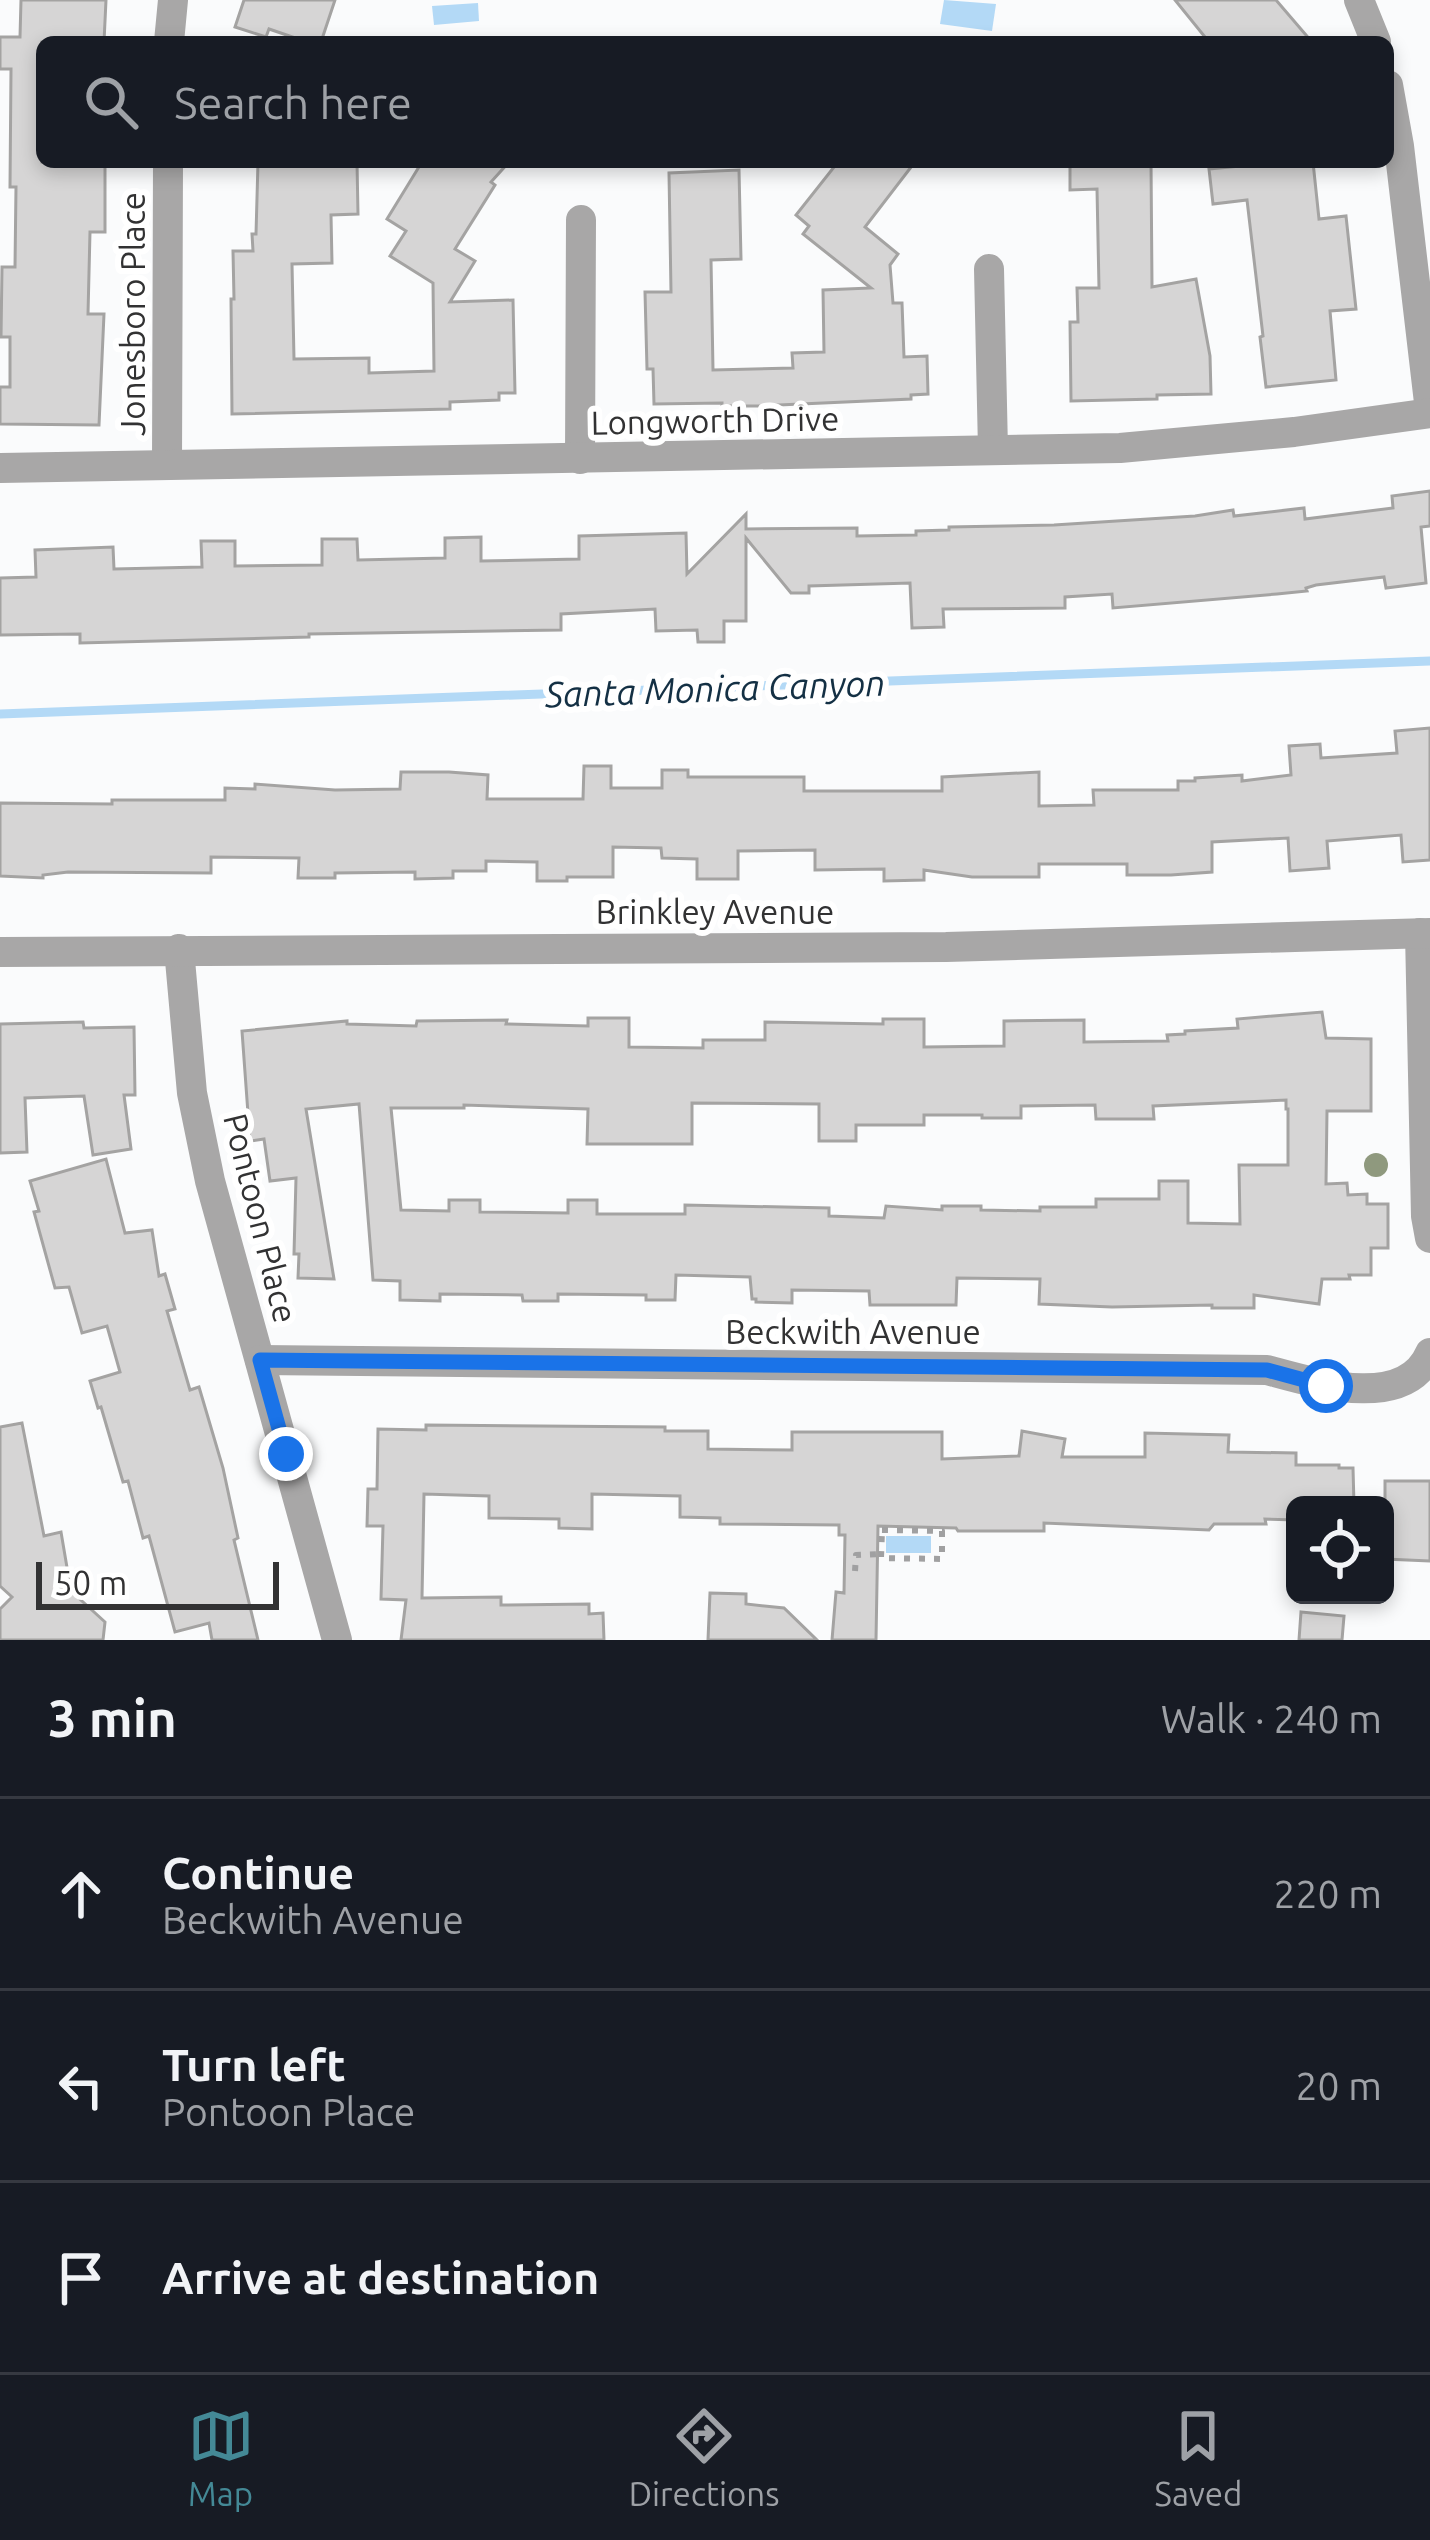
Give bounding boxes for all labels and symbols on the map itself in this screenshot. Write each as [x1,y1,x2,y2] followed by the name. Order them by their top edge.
[114,192,151,436] street label: Jonesboro Place
[590,399,840,441] street label: Longworth Drive
[543,662,886,714] water label: Santa Monica Canyon
[596,893,834,930] street label: Brinkley Avenue
[217,1110,305,1326] street label: Pontoon Place
[725,1313,981,1350] street label: Beckwith Avenue
[1299,1359,1353,1413] route start
[259,1427,313,1481] route end
[36,1556,279,1609] scale bar

